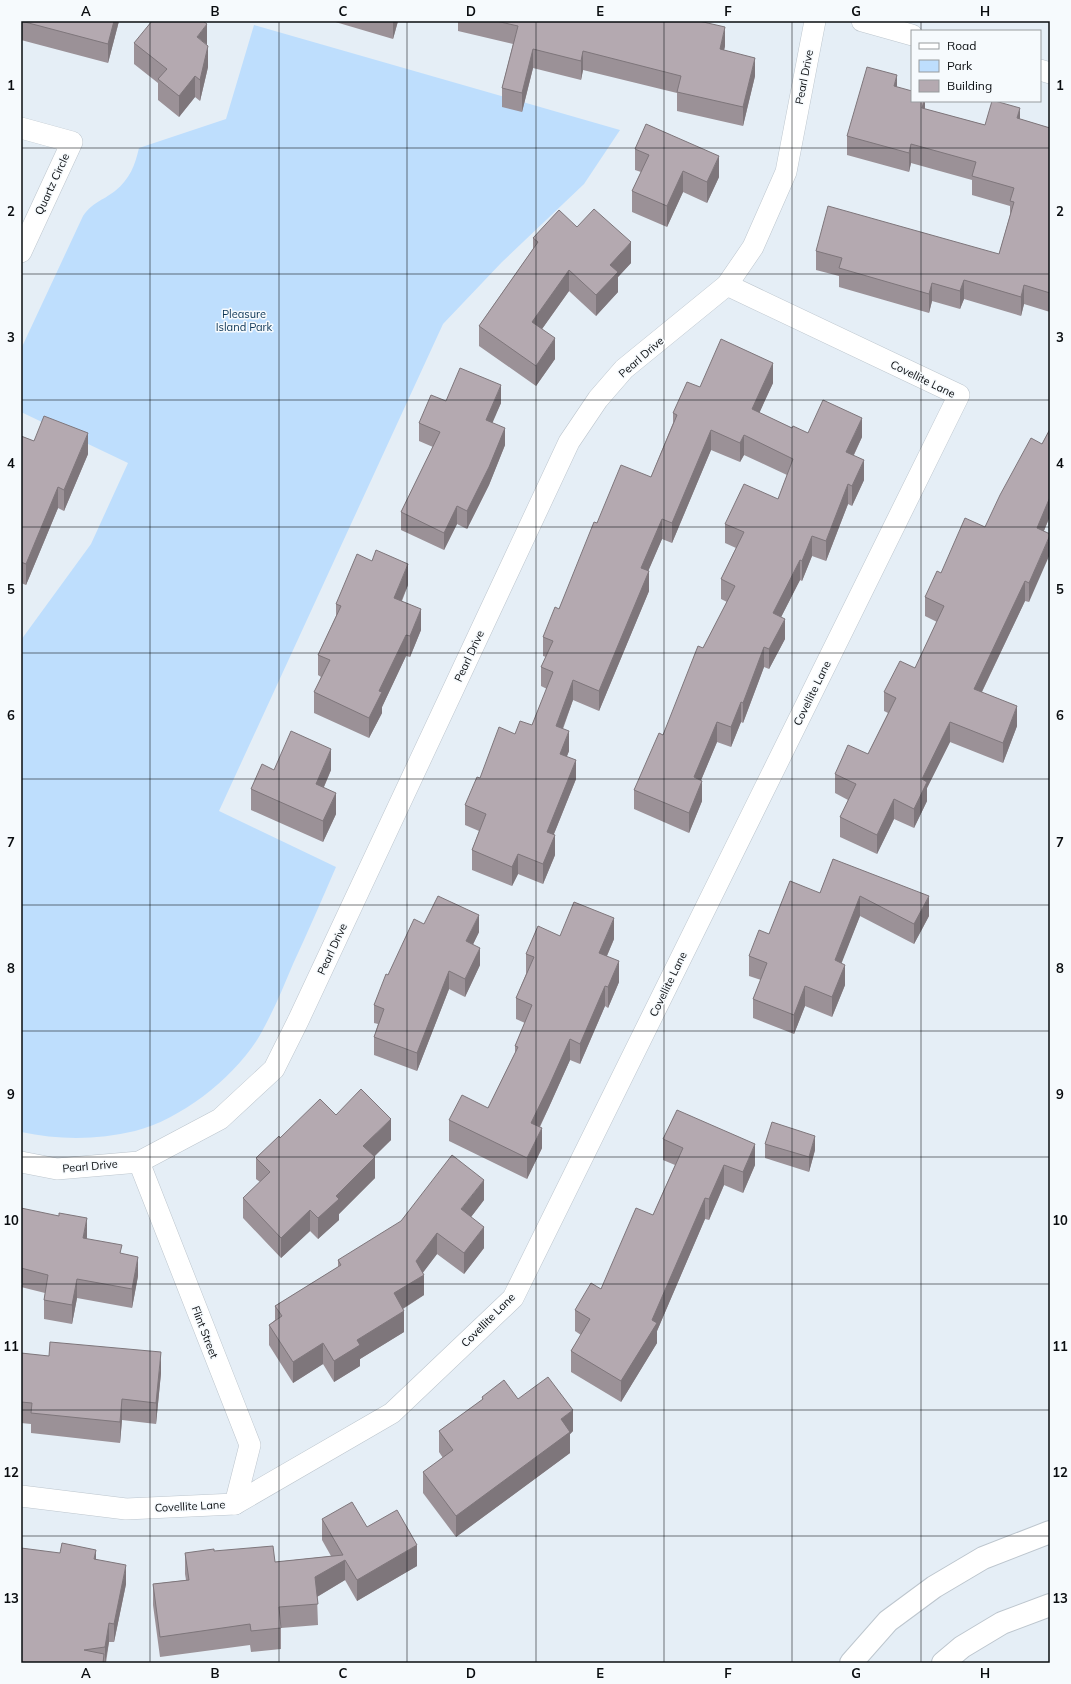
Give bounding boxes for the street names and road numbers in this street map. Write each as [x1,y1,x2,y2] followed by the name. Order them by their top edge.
[792,48,816,106] street label: Pearl Drive
[32,151,72,217] street label: Quartz Circle
[615,333,667,381] street label: Pearl Drive
[888,357,958,401] street label: Covellite Lane
[451,628,487,684] street label: Pearl Drive
[790,658,834,728] street label: Covellite Lane
[314,921,350,977] street label: Pearl Drive
[646,949,690,1019] street label: Covellite Lane
[62,1157,118,1175] street label: Pearl Drive
[458,1290,518,1350] street label: Covellite Lane
[189,1304,221,1360] street label: Flint Street
[154,1497,226,1515] street label: Covellite Lane

